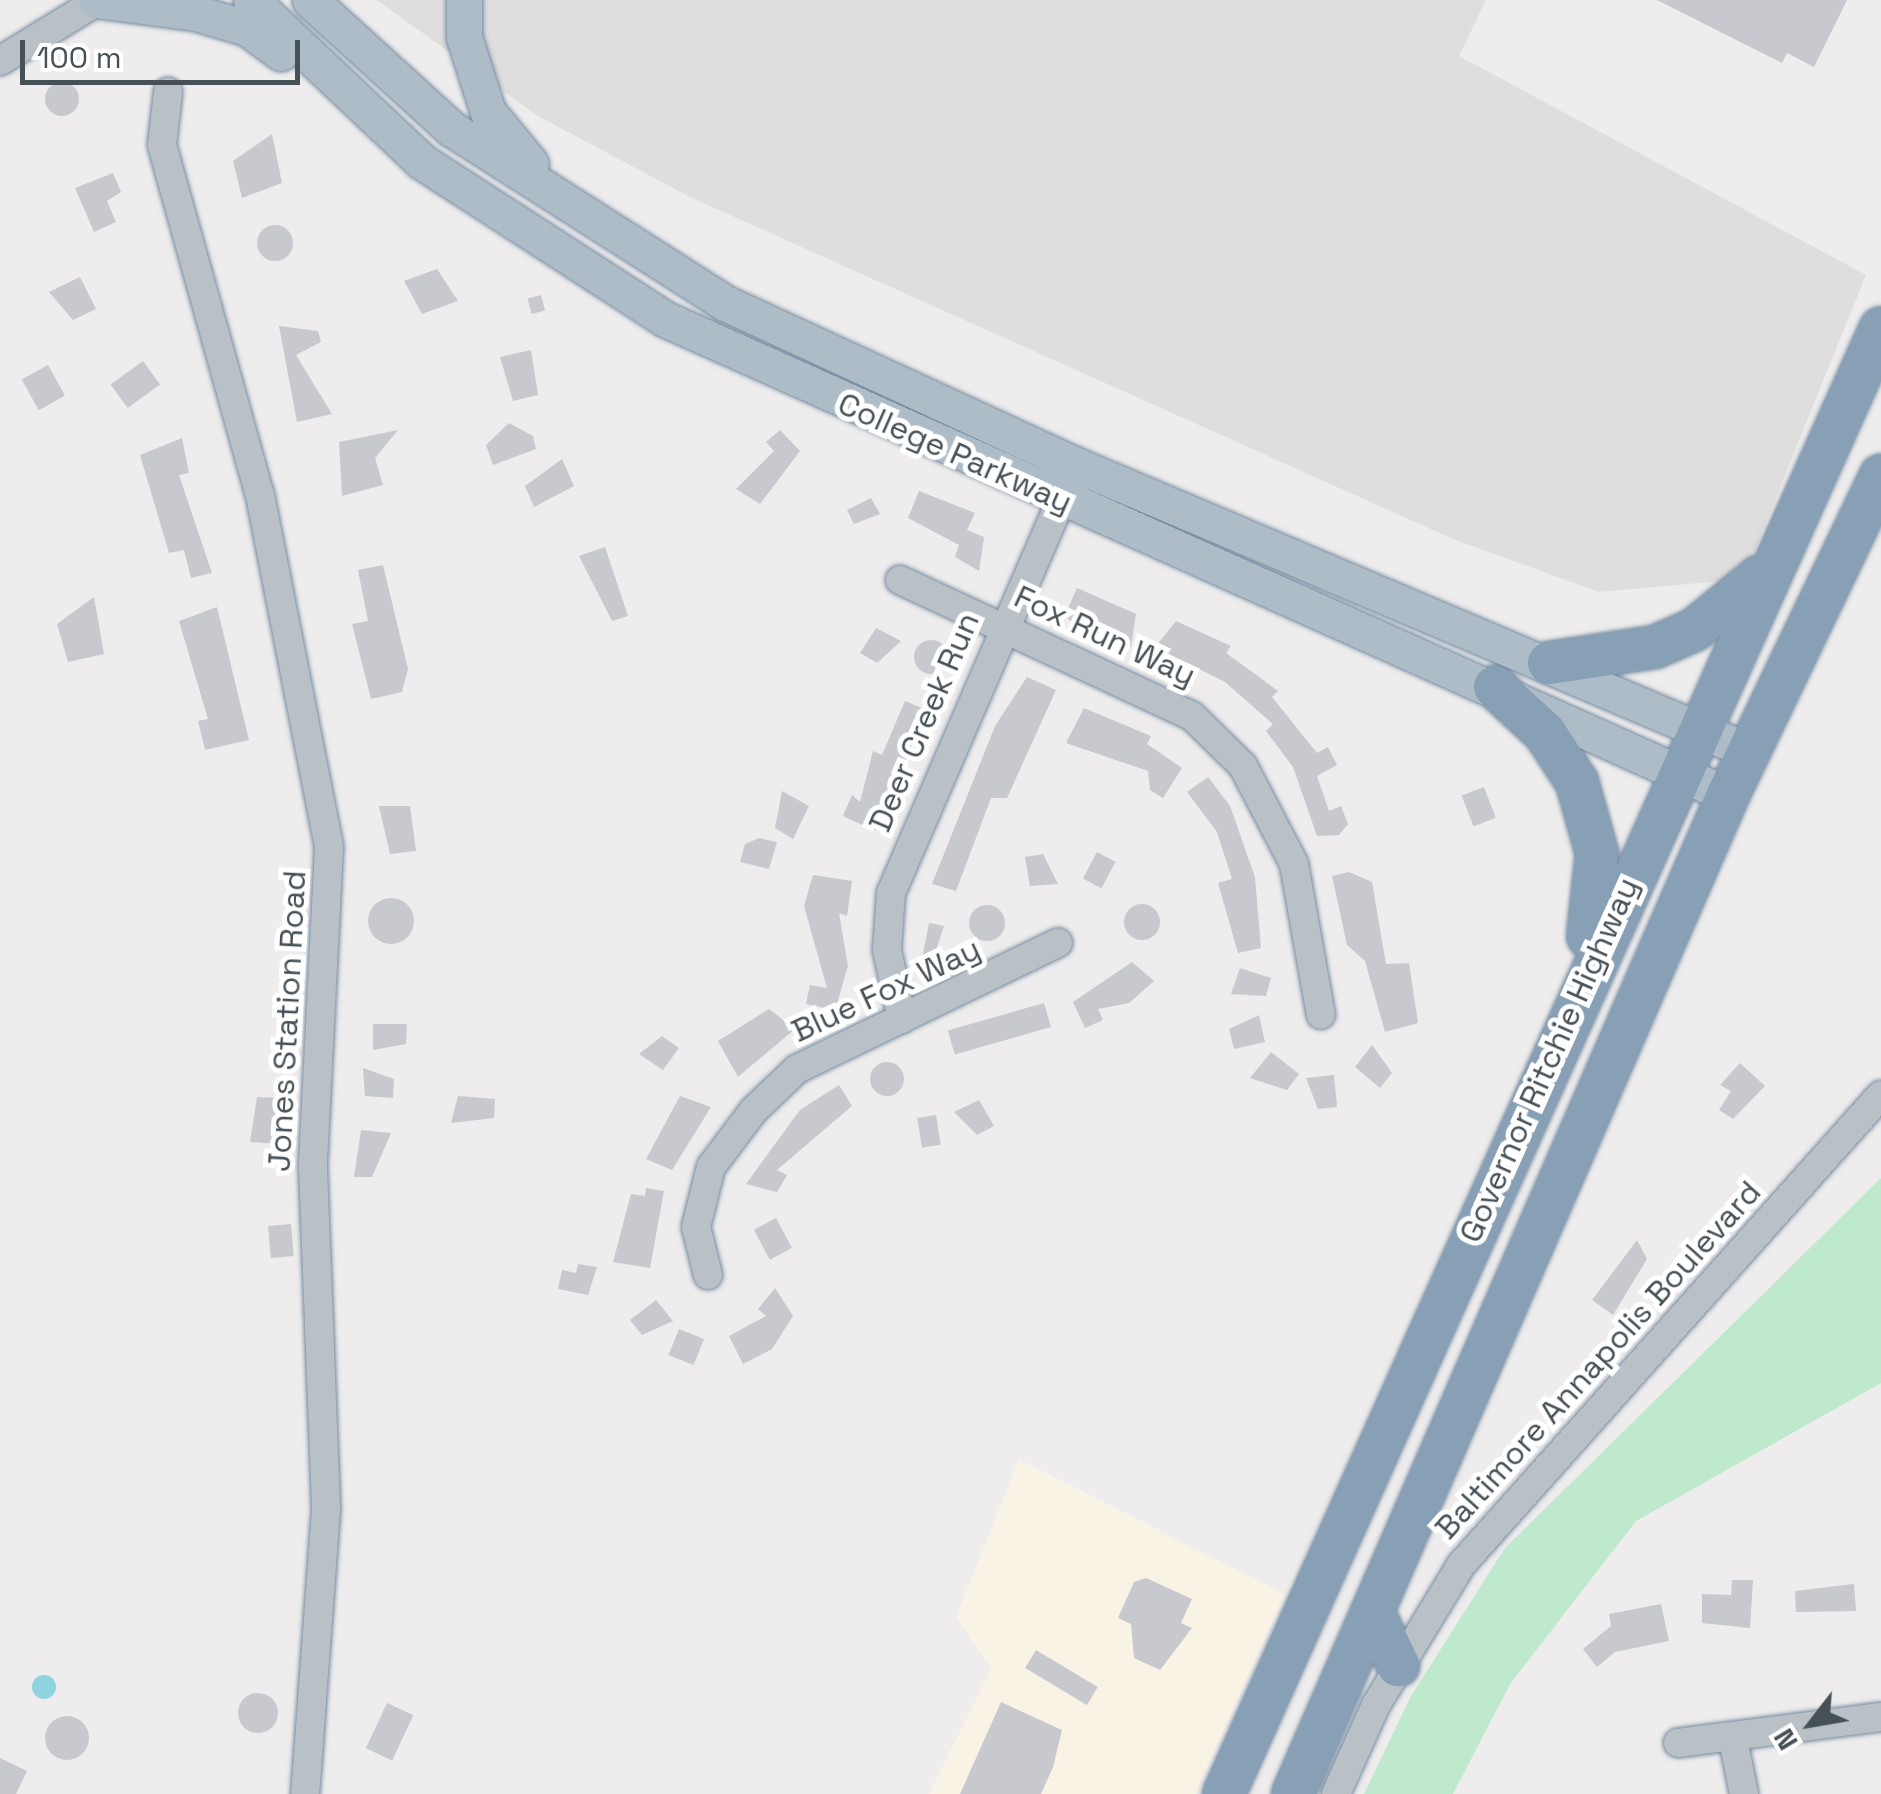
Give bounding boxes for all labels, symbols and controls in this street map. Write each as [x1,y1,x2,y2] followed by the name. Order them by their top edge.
[25,20,305,82] scale bar
[37,38,122,77] text: 100 m
[832,384,1078,522] street label: College Parkway
[1008,577,1202,695] street label: Fox Run Way
[861,607,987,837] street label: Deer Creek Run
[260,869,314,1173] street label: Jones Station Road
[1451,872,1647,1248] street label: Governor Ritchie Highway
[785,929,987,1051] street label: Blue Fox Way
[1427,1173,1769,1547] street label: Baltimore Annapolis Boulevard
[1761,1674,1861,1774] north arrow
[1765,1722,1806,1757] text: N

